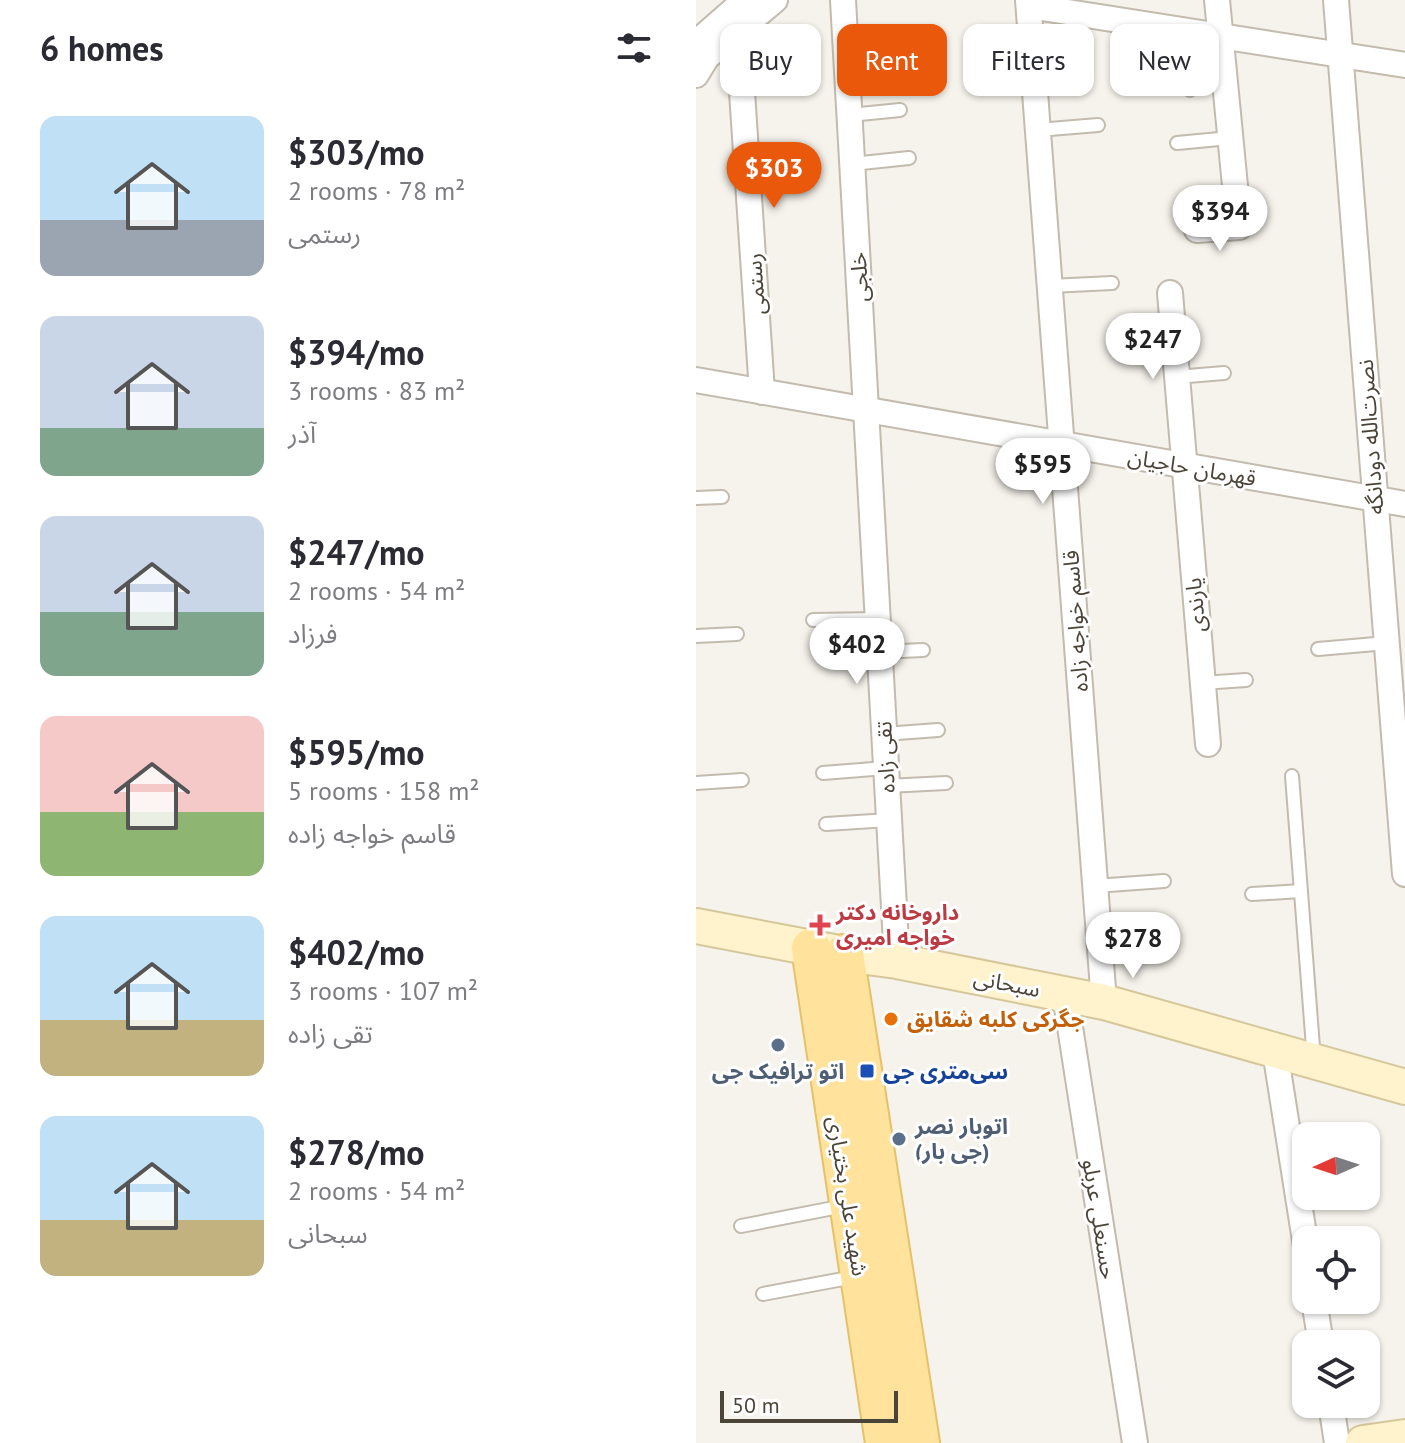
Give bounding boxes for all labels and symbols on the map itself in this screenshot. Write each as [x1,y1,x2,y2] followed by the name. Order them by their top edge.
[727,142,821,210] pin: $303
[1173,185,1267,253] pin: $394
[844,251,874,303] street label: خلجی
[739,252,771,316] street label: رستمی
[1106,313,1200,381] pin: $247
[1351,359,1389,515] street label: نصرت‌الله دودانگه
[996,438,1090,506] pin: $595
[1126,442,1258,492] street label: قهرمان حاجیان
[1056,549,1097,693] street label: قاسم خواجه زاده
[1179,577,1211,633] street label: یارندی
[810,618,904,686] pin: $402
[869,720,901,794] street label: تقی زاده
[835,898,959,951] place label: داروخانه دکتر خواجه امیری
[1086,912,1180,980] pin: $278
[811,916,829,934] marker: داروخانه دکتر خواجه امیری
[971,963,1043,1003] street label: سبحانی
[907,1005,1084,1033] place label: جگرکی کلبه شقایق
[882,1010,900,1028] marker: جگرکی کلبه شقایق
[769,1036,787,1054] marker: اتو ترافیک جی
[712,1057,844,1085] place label: اتو ترافیک جی
[883,1057,1008,1085] place label: سی‌متری جی
[858,1062,876,1080] marker: سی‌متری جی
[914,1112,1008,1165] place label: اتوبار نصر (جی بار)
[822,1114,874,1278] street label: شهید علی بختیاری
[1292,1122,1380,1210] north arrow
[890,1130,908,1148] marker: اتوبار نصر (جی بار)
[1077,1157,1123,1281] street label: حسنعلی عربلو
[720,1387,898,1423] scale bar

